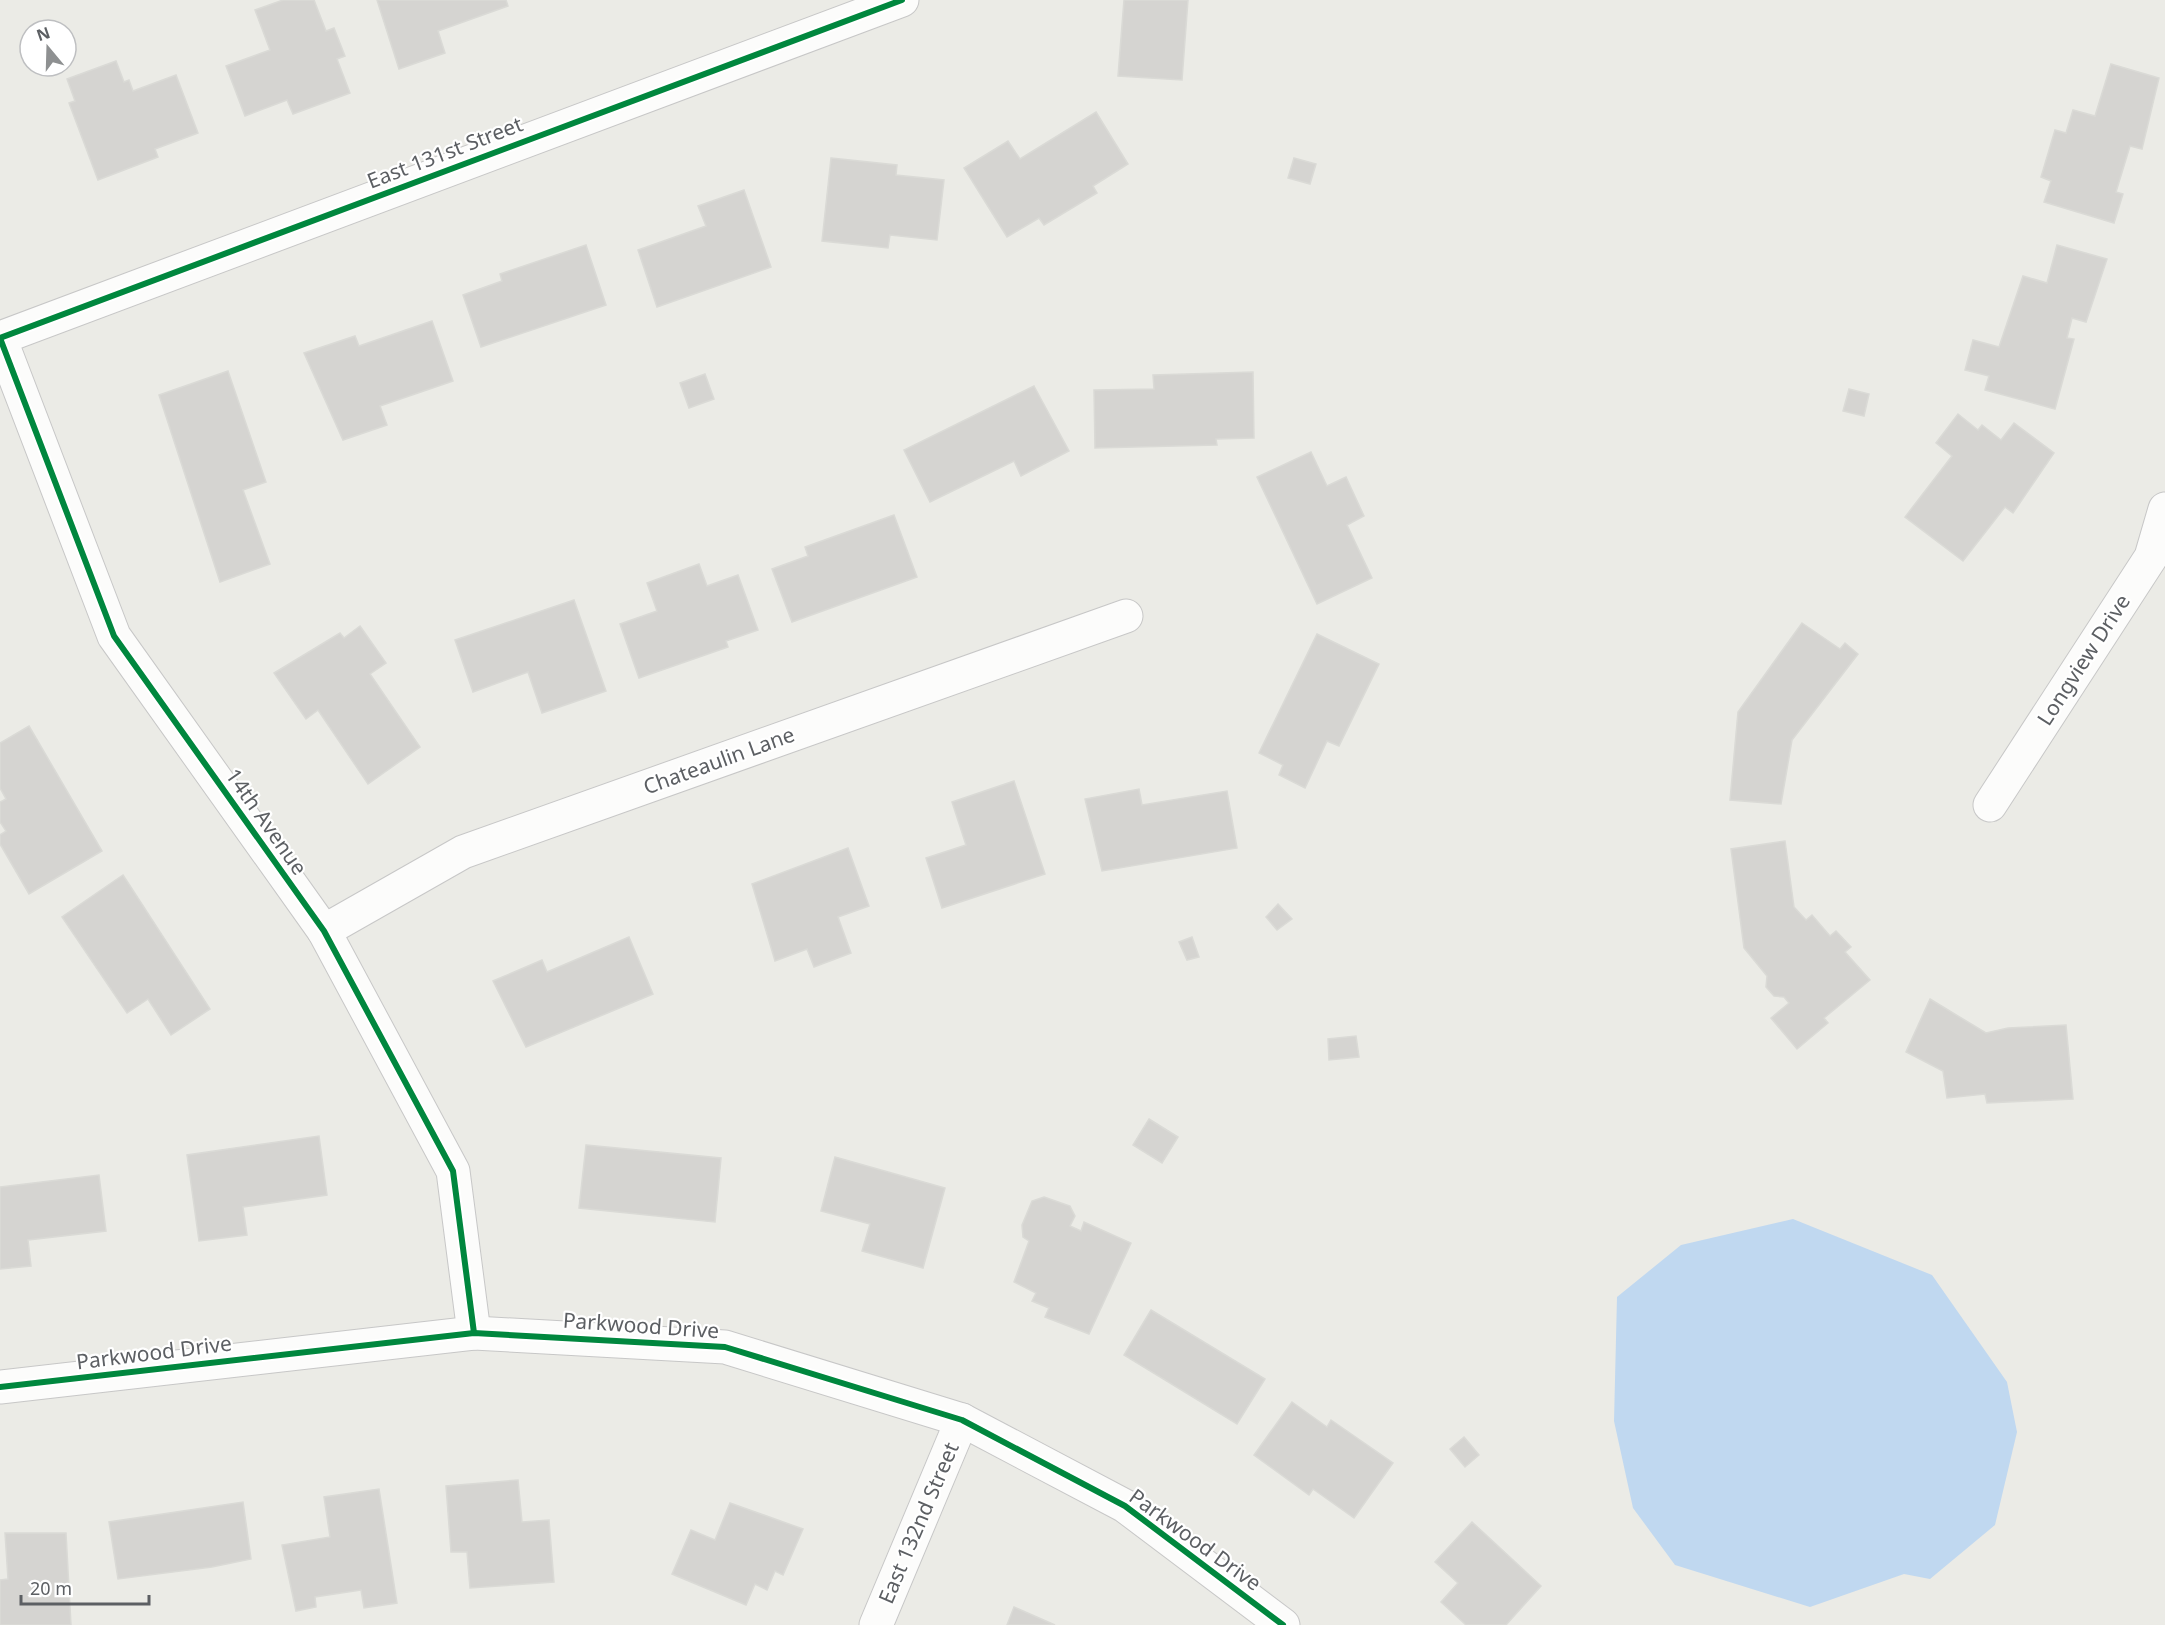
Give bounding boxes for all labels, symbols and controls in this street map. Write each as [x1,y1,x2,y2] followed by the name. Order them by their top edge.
[18,18,78,78] north arrow
[33,21,53,46] text: N
[363,109,527,195] street label: East 131st Street
[2030,589,2136,730] street label: Longview Drive
[639,720,798,800] street label: Chateaulin Lane
[220,763,314,880] street label: 14th Avenue
[562,1306,720,1344] street label: Parkwood Drive
[74,1329,233,1375] street label: Parkwood Drive
[871,1437,965,1608] street label: East 132nd Street
[1124,1482,1267,1597] street label: Parkwood Drive
[21,1568,148,1606] scale bar
[30,1576,72,1600] text: 20 m

